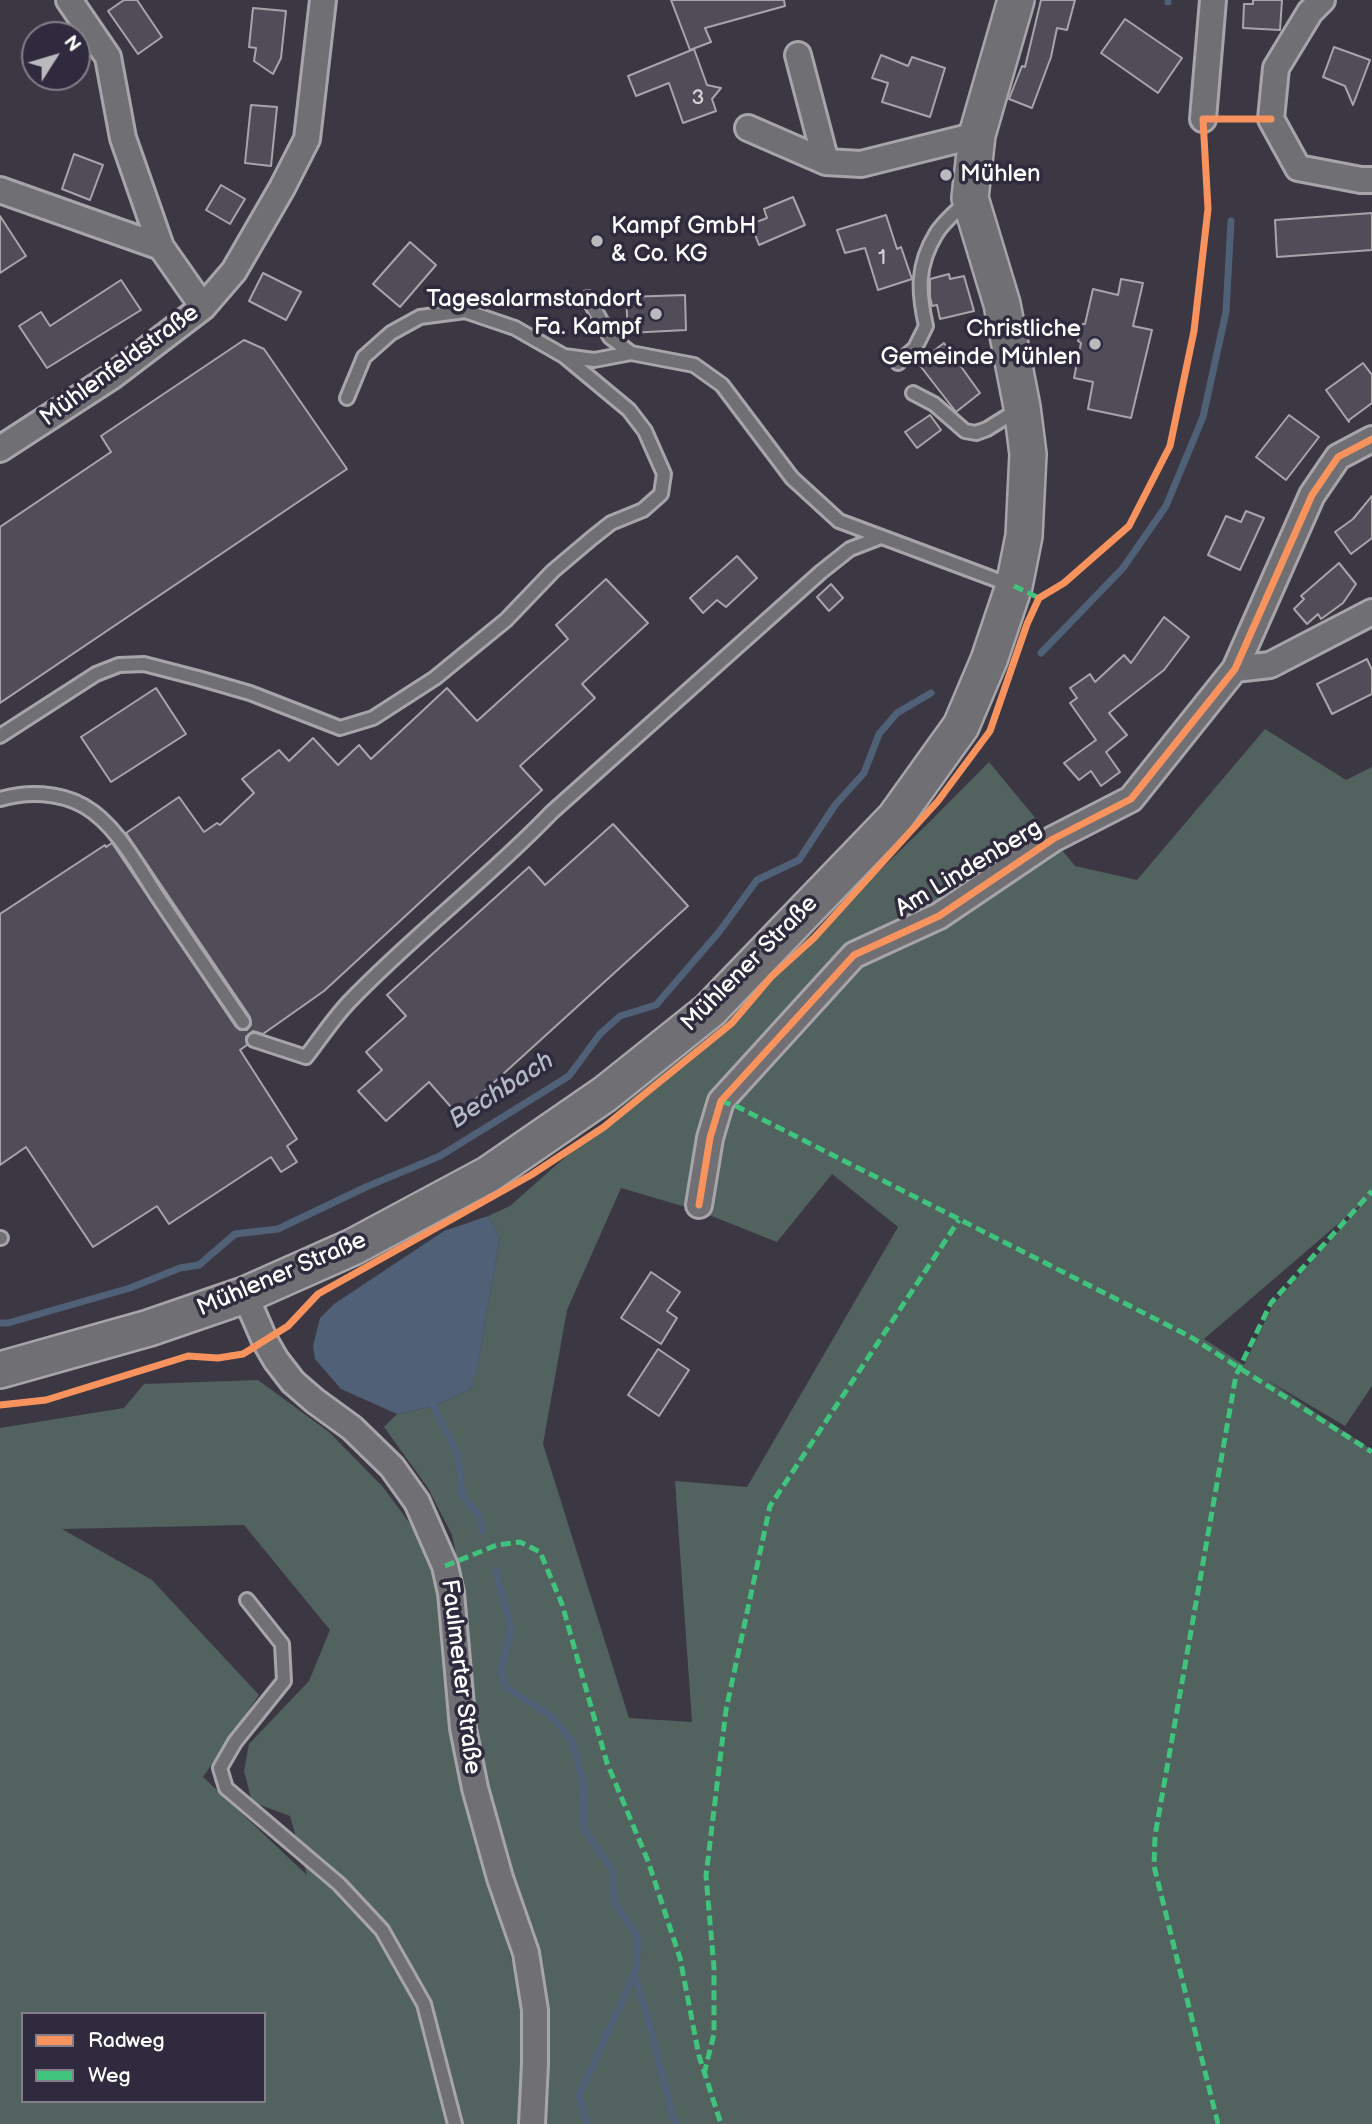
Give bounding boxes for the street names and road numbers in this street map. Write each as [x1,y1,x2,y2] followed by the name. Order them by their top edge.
[35,299,205,433] street label: Mühlenfeldstraße
[891,814,1047,924] street label: Am Lindenberg
[676,890,824,1038] street label: Mühlener Straße
[193,1226,371,1324] street label: Mühlener Straße
[434,1578,486,1776] street label: Faulmerter Straße

